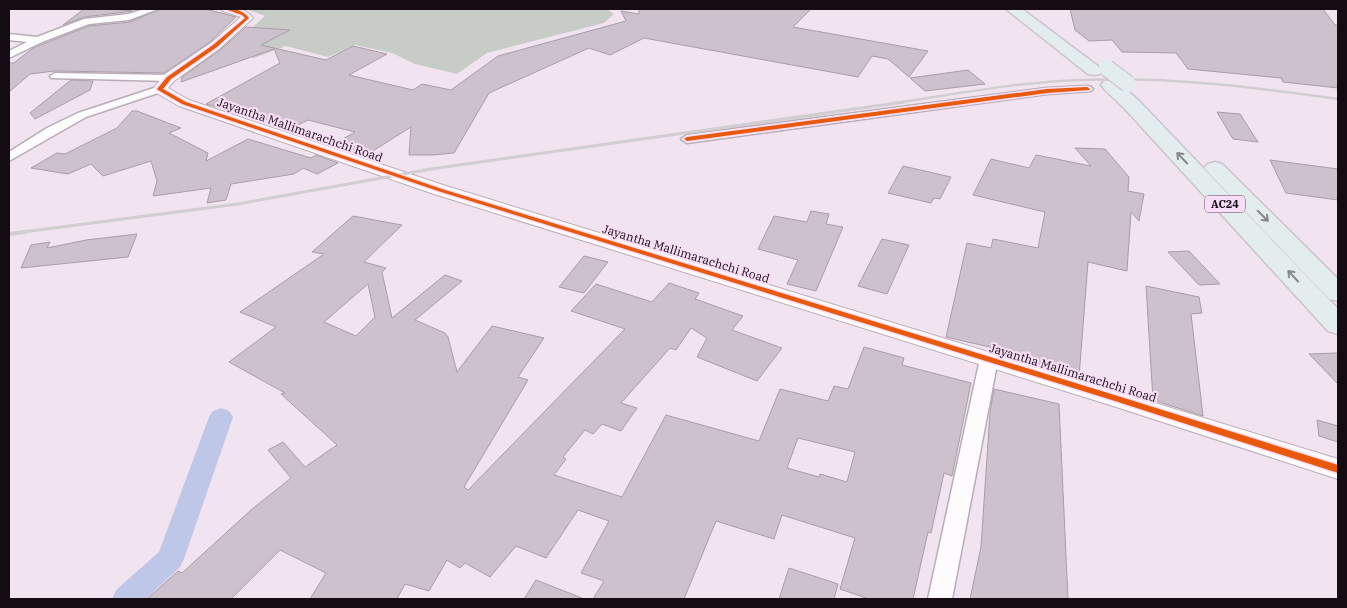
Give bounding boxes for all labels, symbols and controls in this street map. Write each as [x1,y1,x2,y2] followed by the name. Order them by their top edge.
[216,94,385,165] street label: Jayantha Mallimarachchi Road
[1176,152,1188,164] one-way arrow
[1205,195,1245,212] road number: AC24
[1257,210,1269,222] one-way arrow
[601,221,771,286] street label: Jayantha Mallimarachchi Road
[1287,270,1299,283] one-way arrow
[988,340,1158,405] street label: Jayantha Mallimarachchi Road

